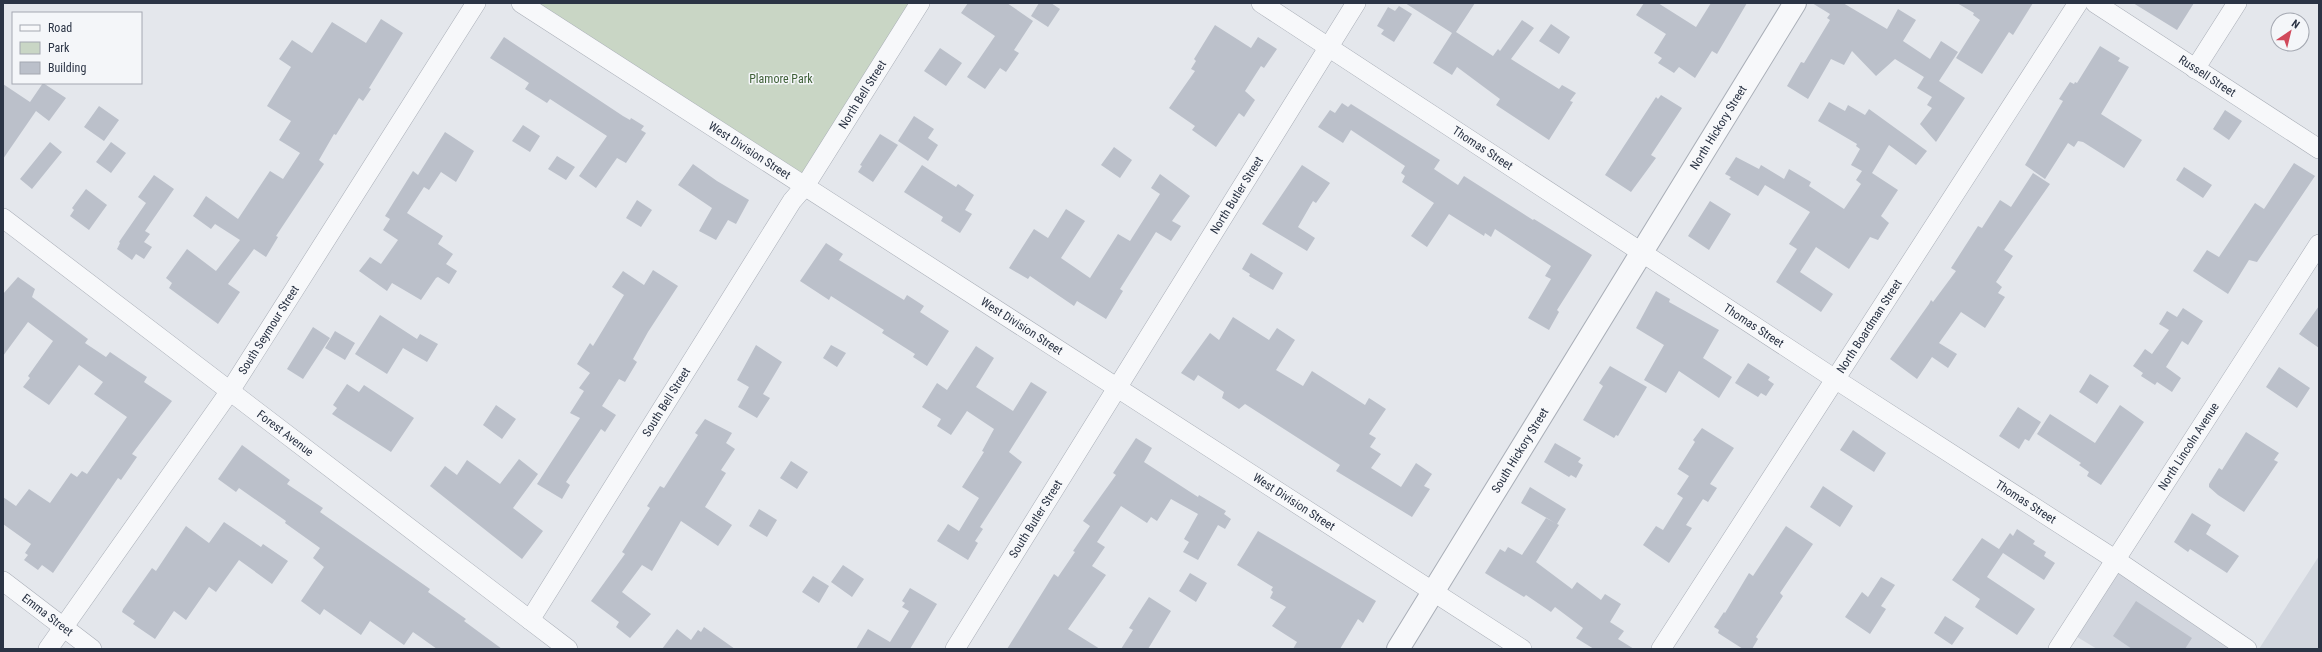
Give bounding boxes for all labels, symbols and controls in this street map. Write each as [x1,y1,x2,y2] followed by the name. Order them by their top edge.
[12,12,142,84] legend
[2270,12,2310,52] north arrow
[2289,17,2302,32] text: N
[48,21,72,35] text: Road
[48,41,70,55] text: Park
[2176,52,2239,100] street label: Russell Street
[836,57,889,131] street label: North Bell Street
[48,61,86,75] text: Building
[749,72,813,86] park label: Plamore Park
[1687,82,1750,172] street label: North Hickory Street
[706,119,794,182] street label: West Division Street
[1450,123,1516,173] street label: Thomas Street
[1207,154,1266,237] street label: North Butler Street
[1834,276,1905,376] street label: North Boardman Street
[235,283,302,377] street label: South Seymour Street
[978,295,1066,358] street label: West Division Street
[1721,301,1787,351] street label: Thomas Street
[639,365,693,439] street label: South Bell Street
[2155,400,2222,493] street label: North Lincoln Avenue
[1489,405,1552,496] street label: South Hickory Street
[254,407,317,459] street label: Forest Avenue
[1250,470,1338,534] street label: West Division Street
[1006,477,1065,561] street label: South Butler Street
[1993,477,2059,527] street label: Thomas Street
[19,591,76,639] street label: Emma Street

